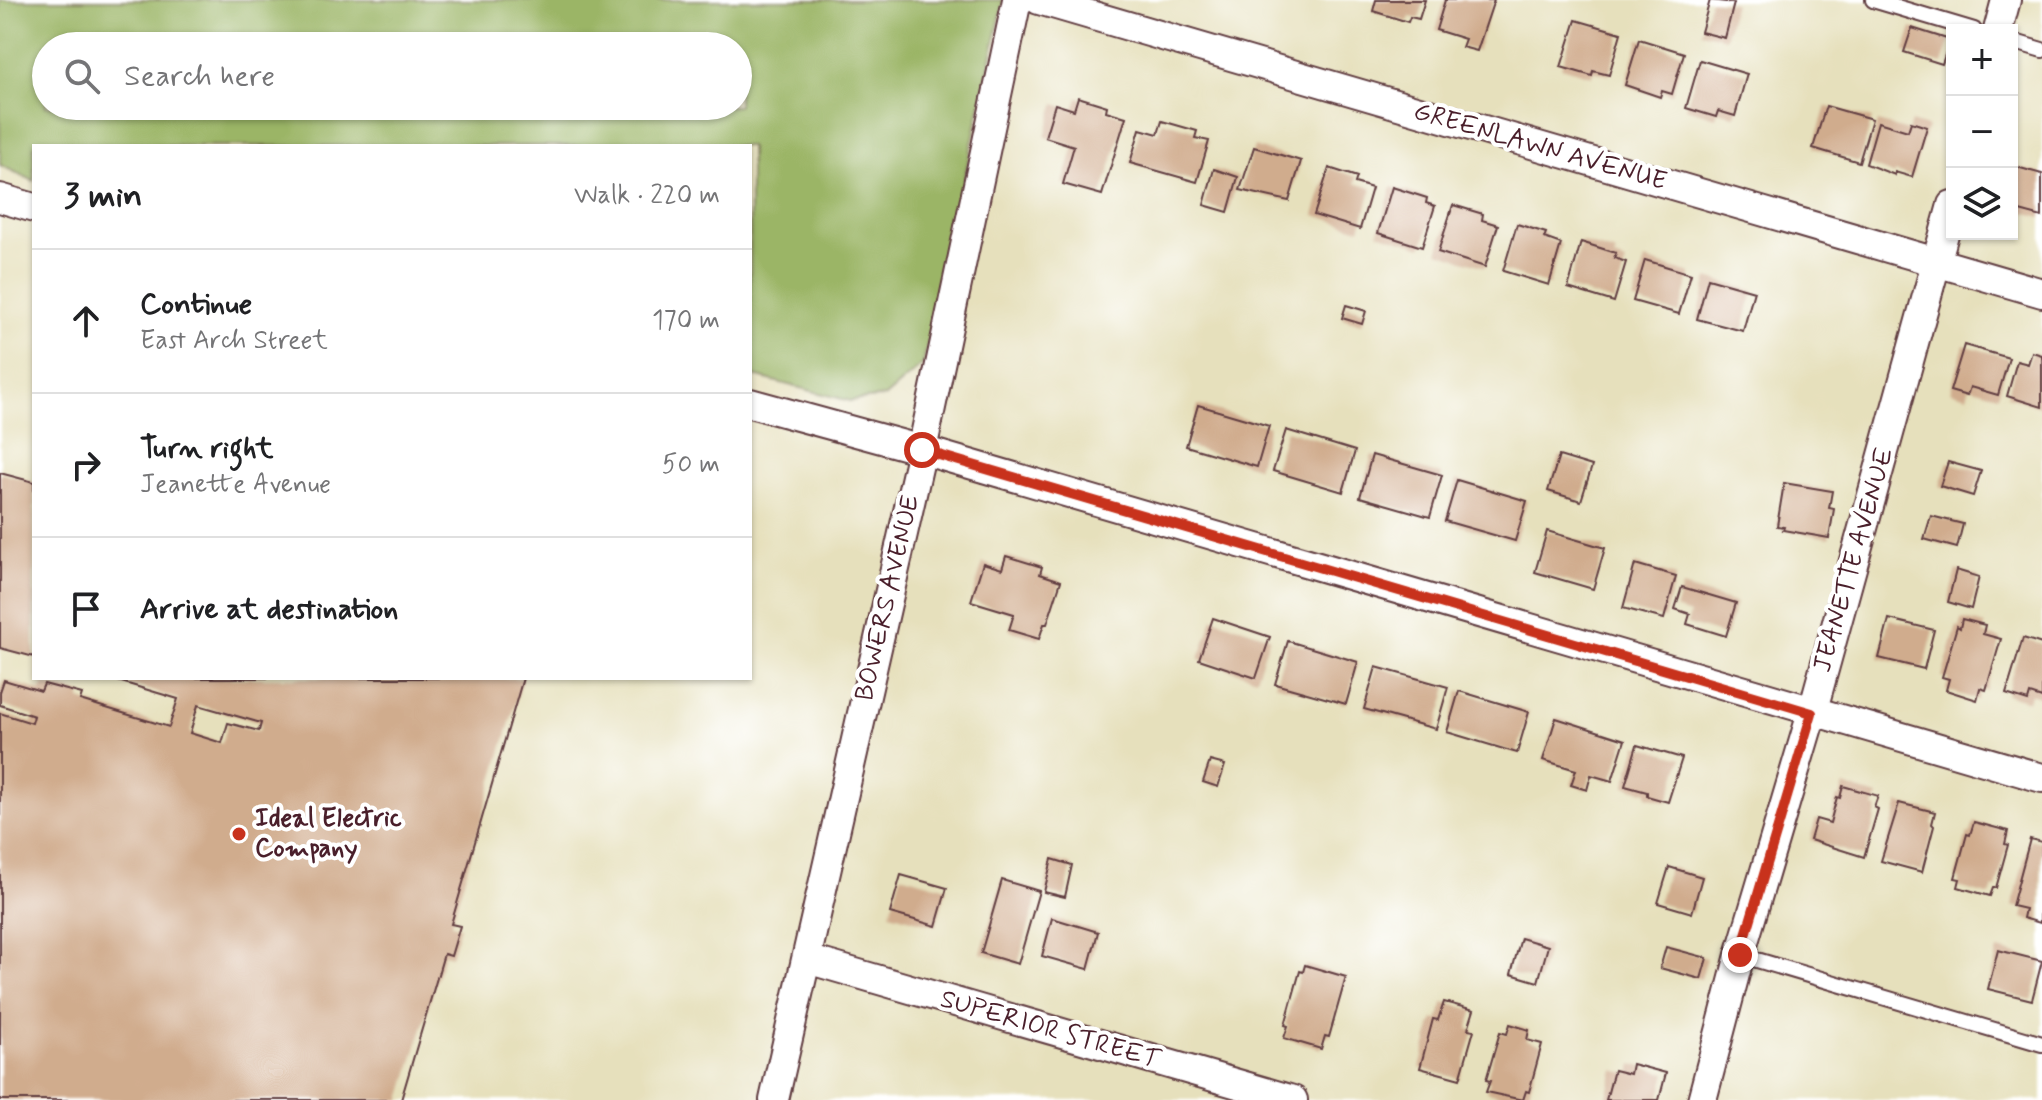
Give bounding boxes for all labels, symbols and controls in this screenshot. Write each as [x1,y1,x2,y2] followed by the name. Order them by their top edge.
[1946,24,2018,240] map controls
[1946,24,2018,96] button: +
[32,32,752,120] search box
[60,54,104,98] icon: search
[124,57,275,96] text: Search here
[1410,95,1670,199] street label: GREENLAWN AVENUE
[1946,96,2018,168] button: −
[1946,168,2018,240] button: layers
[64,174,142,219] text: 3 min
[574,179,720,213] text: Walk · 220 m
[140,285,252,324] text: Continue
[64,299,108,343] icon: ahead
[652,304,720,338] text: 170 m
[140,324,328,358] text: East Arch Street
[140,429,273,468] text: Turn right
[904,432,940,468] route start
[64,443,108,487] icon: right
[1806,444,1902,676] street label: JEANETTE AVENUE
[662,448,720,482] text: 50 m
[140,468,331,502] text: Jeanette Avenue
[848,492,928,704] street label: BOWERS AVENUE
[64,587,108,631] icon: arrive
[140,590,398,629] text: Arrive at destination
[255,802,402,866] place label: Ideal Electric Company
[230,825,248,843] marker: Ideal Electric Company
[1722,937,1758,973] route end
[936,982,1165,1078] street label: SUPERIOR STREET

